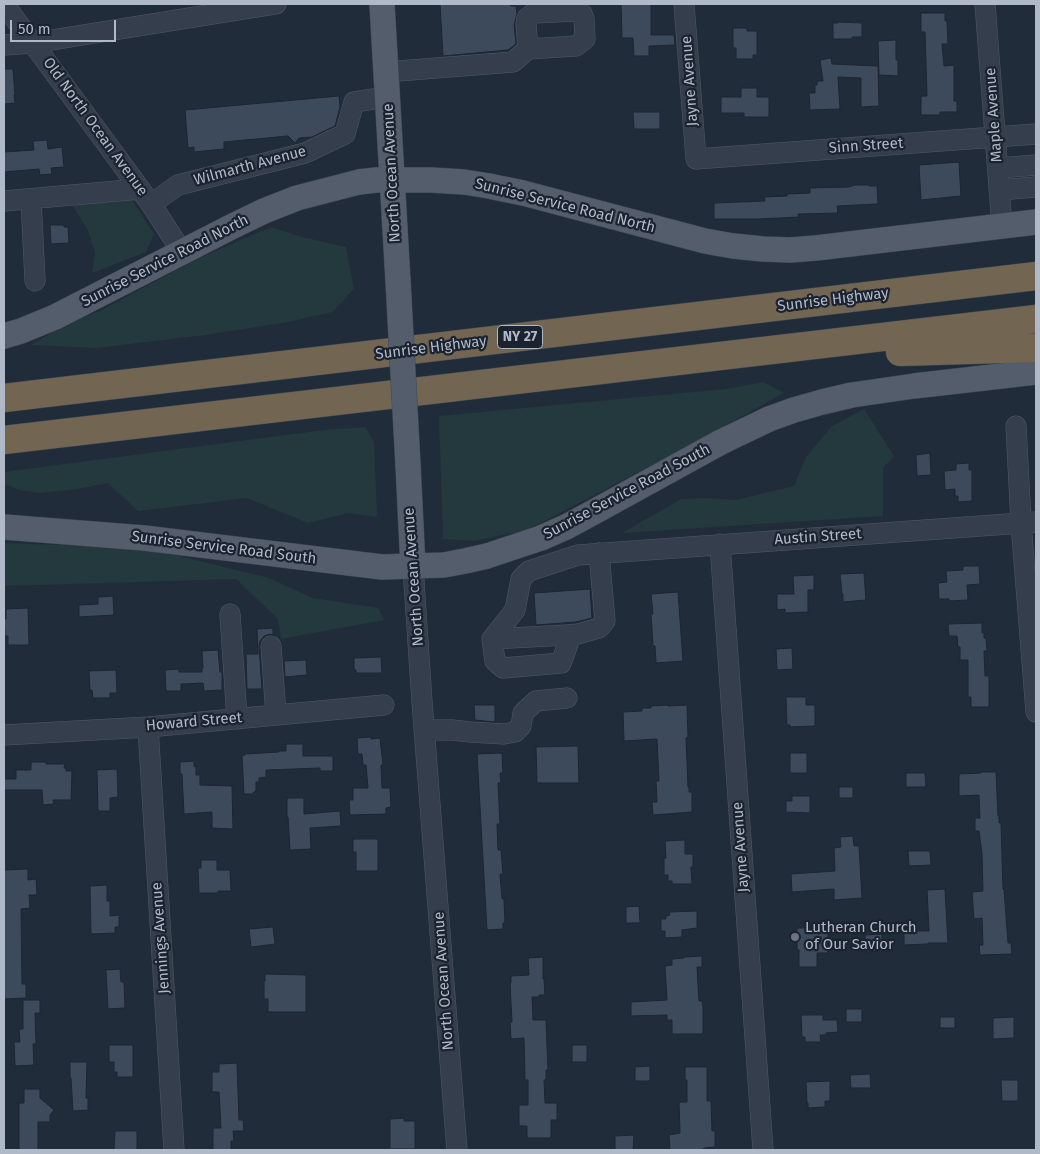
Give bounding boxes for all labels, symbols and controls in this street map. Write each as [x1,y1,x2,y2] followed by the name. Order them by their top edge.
[12,10,119,42] scale bar
[18,20,51,38] text: 50 m
[678,35,702,127] street label: Jayne Avenue
[39,54,151,200] street label: Old North Ocean Avenue
[982,67,1006,163] street label: Maple Avenue
[379,103,405,243] street label: North Ocean Avenue
[828,134,904,158] street label: Sinn Street
[192,142,308,190] street label: Wilmarth Avenue
[473,175,657,237] street label: Sunrise Service Road North
[78,211,252,311] street label: Sunrise Service Road North
[776,284,890,316] street label: Sunrise Highway
[498,326,542,348] road number: NY 27
[374,332,488,364] street label: Sunrise Highway
[541,440,713,544] street label: Sunrise Service Road South
[400,507,428,647] street label: North Ocean Avenue
[774,525,862,549] street label: Austin Street
[131,528,317,568] street label: Sunrise Service Road South
[145,709,243,735] street label: Howard Street
[729,801,753,893] street label: Jayne Avenue
[148,882,174,994] street label: Jennings Avenue
[430,911,458,1051] street label: North Ocean Avenue
[805,919,917,954] place label: Lutheran Church of Our Savior
[789,931,801,943] marker: Lutheran Church of Our Savior

